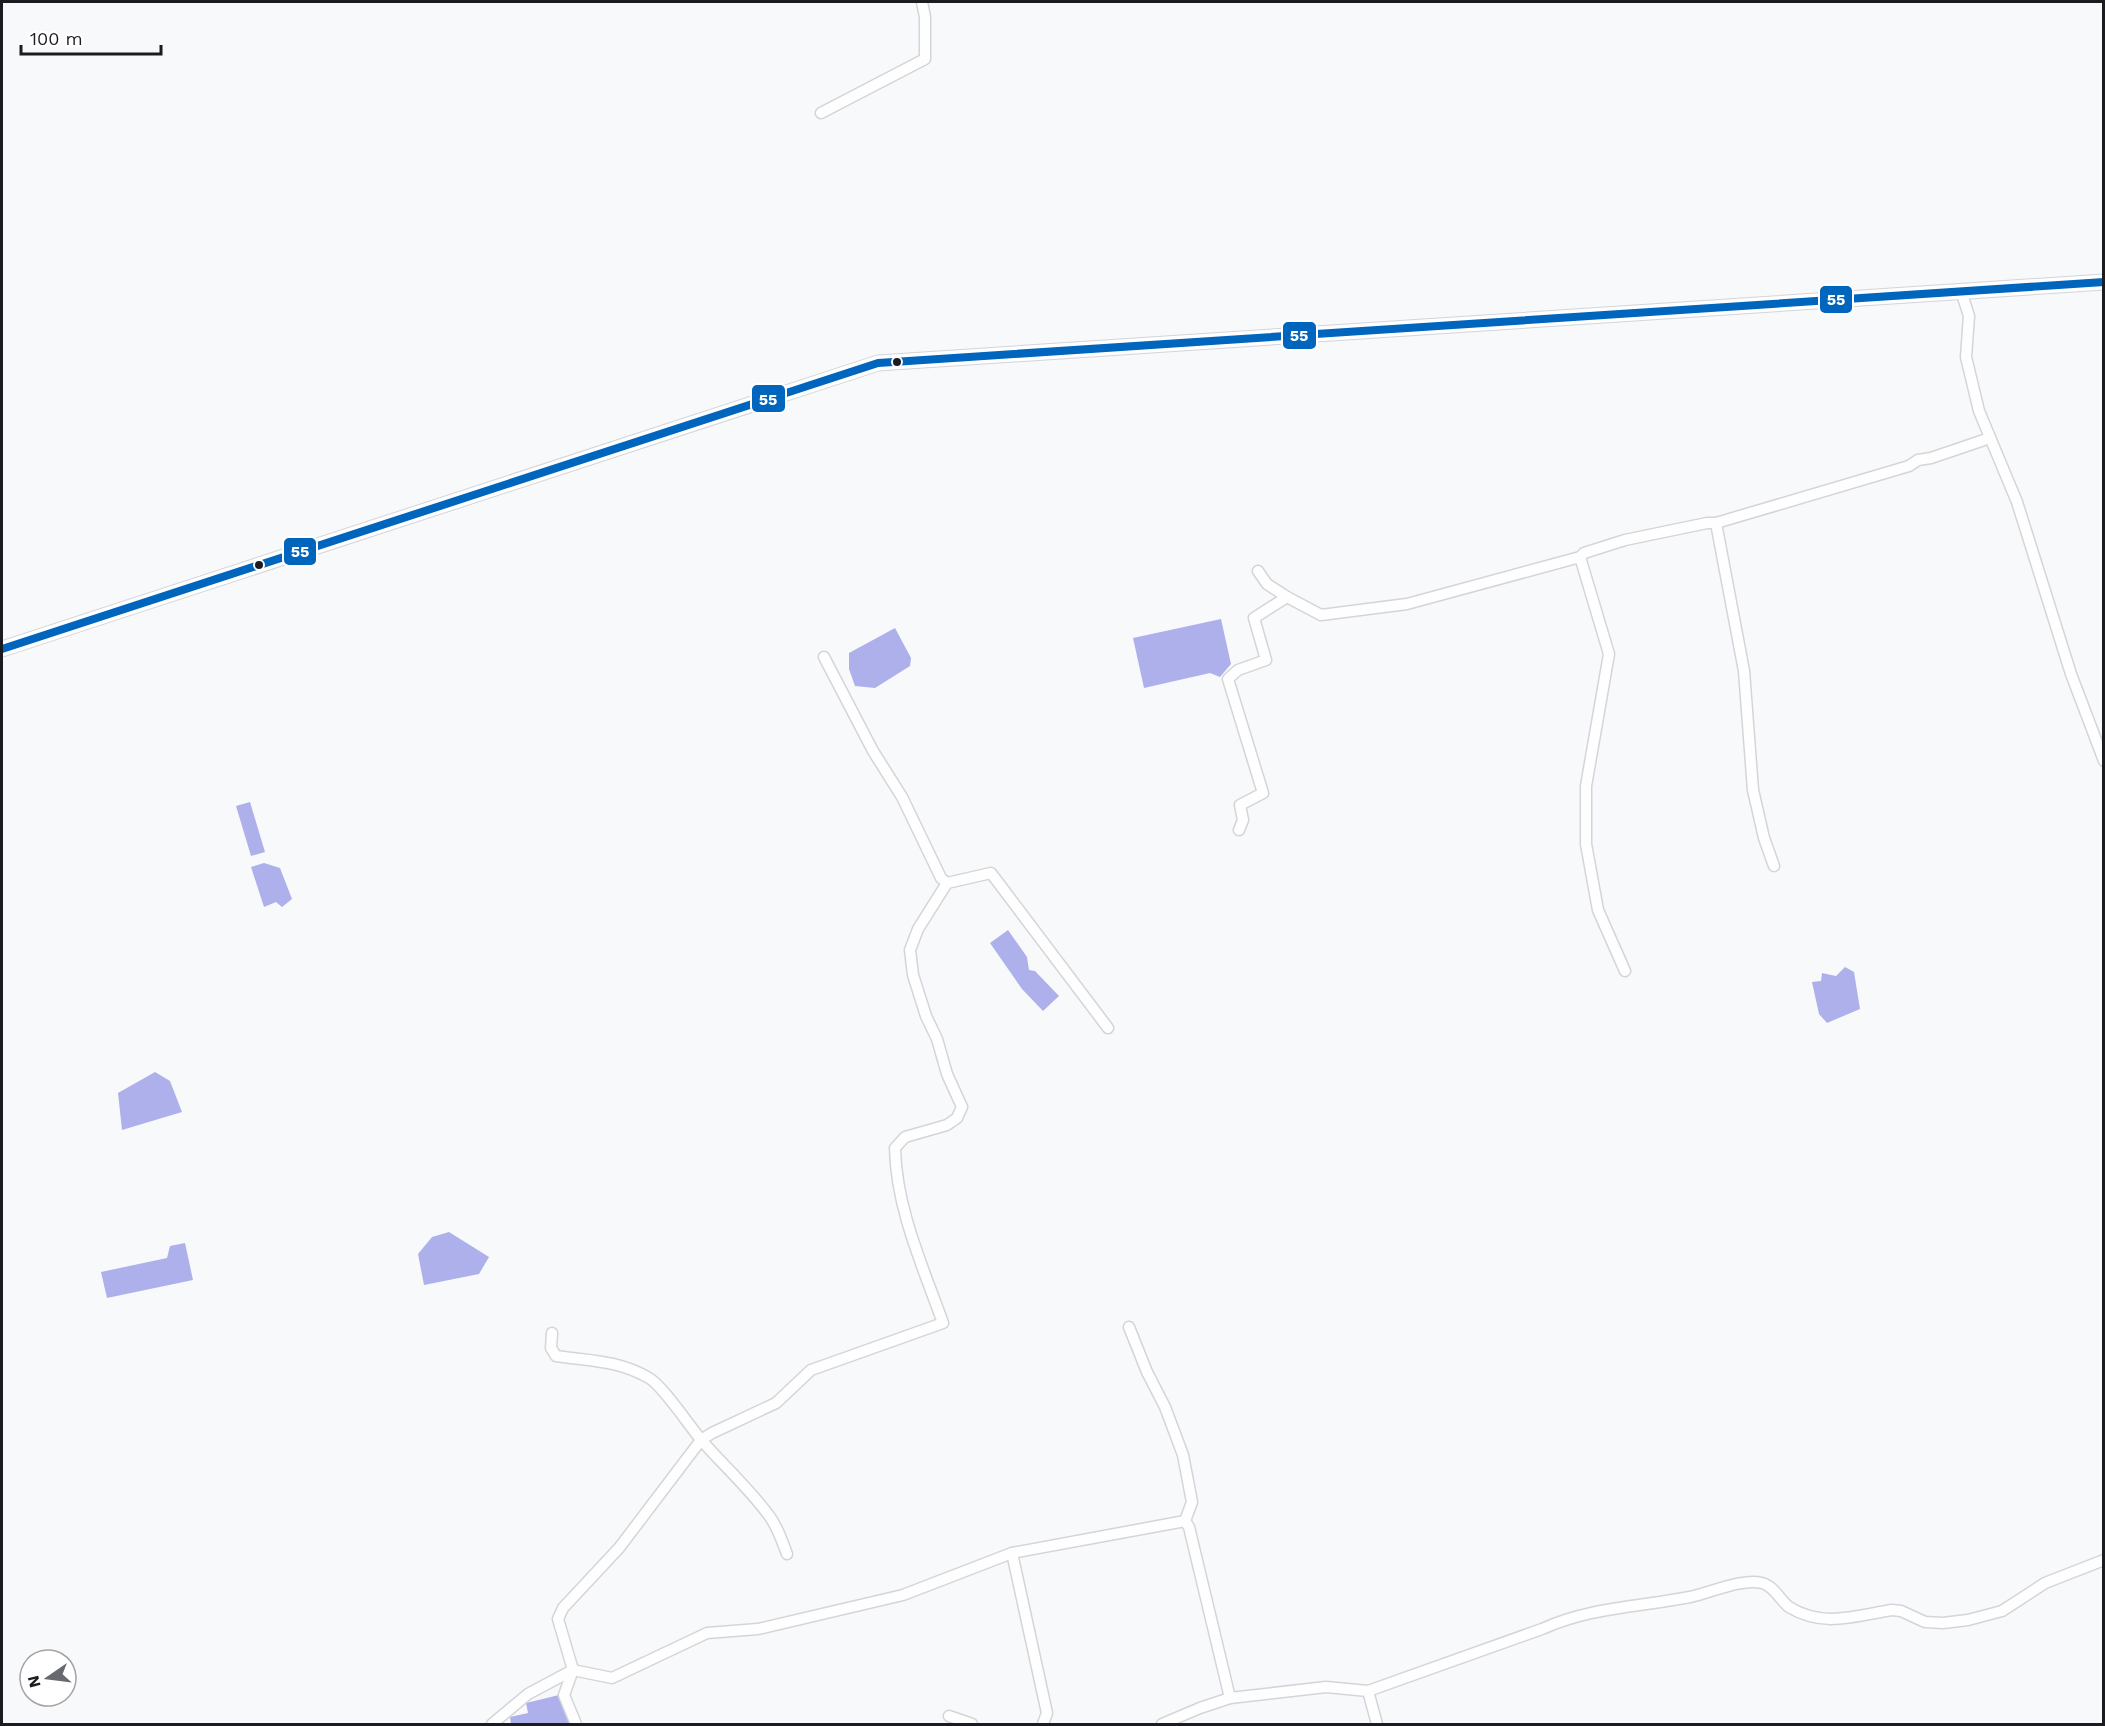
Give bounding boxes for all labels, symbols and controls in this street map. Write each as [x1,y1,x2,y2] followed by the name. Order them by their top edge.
[21,18,160,56] scale bar
[30,28,83,49] text: 100 m
[1819,285,1853,314] line badge: 55
[1827,290,1845,309] text: 55
[1282,321,1317,350] line badge: 55
[1290,326,1308,345] text: 55
[891,356,903,368] unlabelled marker
[751,384,786,413] line badge: 55
[759,390,777,409] text: 55
[283,537,317,566] line badge: 55
[291,542,309,561] text: 55
[253,559,265,571] unlabelled marker
[18,1648,78,1708] north arrow
[23,1673,45,1690] text: N

